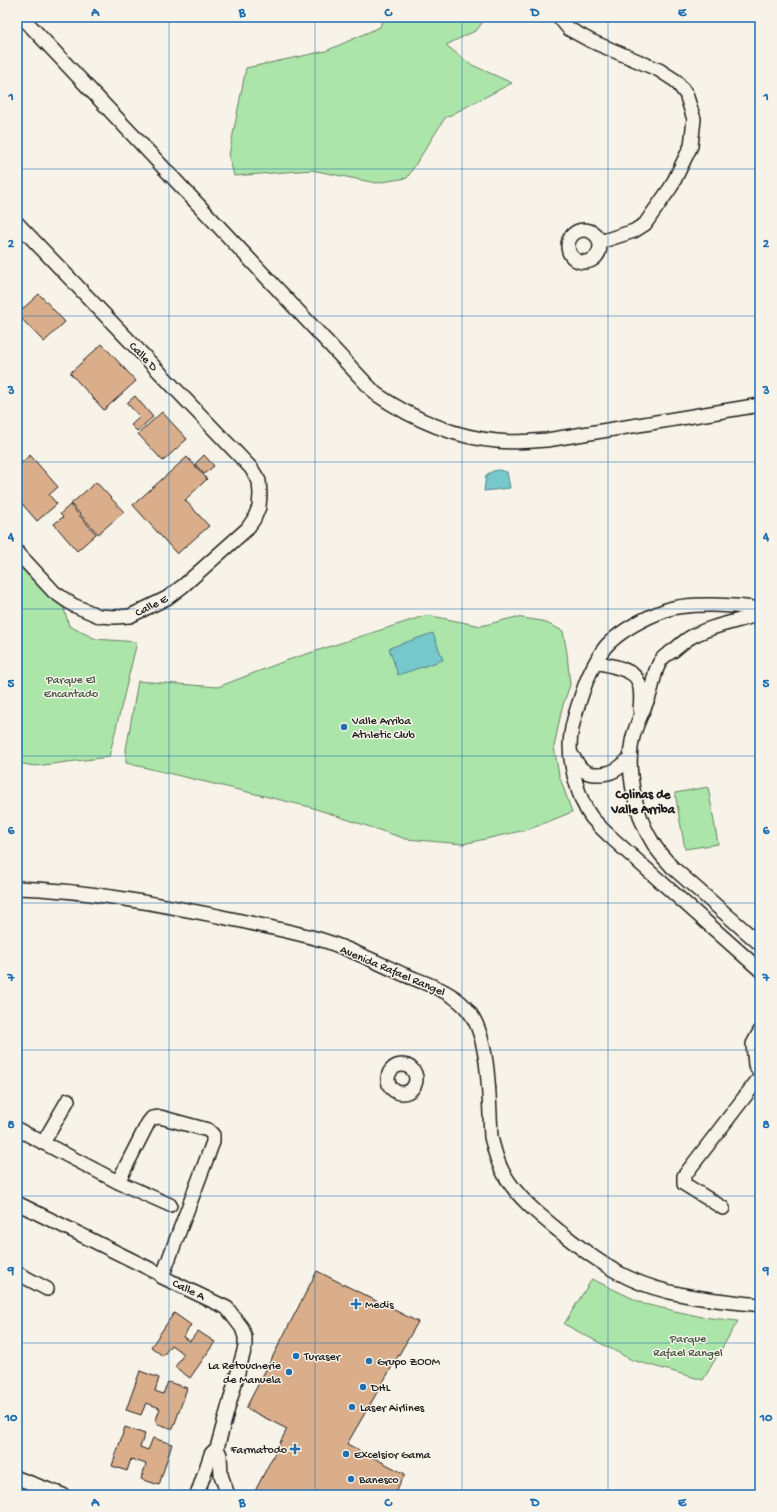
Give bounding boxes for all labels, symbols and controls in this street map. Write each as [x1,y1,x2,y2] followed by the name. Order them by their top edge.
[90,6,100,21] text: A
[238,6,247,21] text: B
[383,6,393,21] text: C
[530,6,540,21] text: D
[678,6,687,21] text: E
[7,90,14,105] text: 1
[762,90,769,105] text: 1
[8,237,15,252] text: 2
[763,237,770,252] text: 2
[125,340,160,375] street label: Calle D
[7,384,15,399] text: 3
[762,384,770,399] text: 3
[7,530,15,545] text: 4
[762,530,770,545] text: 4
[133,592,171,621] street label: Calle E
[44,674,98,702] park label: Parque El Encantado
[8,677,15,692] text: 5
[763,677,770,692] text: 5
[351,715,415,743] place label: Valle Arriba Athletic Club
[339,722,349,732] marker: Valle Arriba Athletic Club
[610,788,676,818] district label: Colinas de Valle Arriba
[8,824,15,839] text: 6
[763,824,770,839] text: 6
[338,943,447,1000] street label: Avenida Rafael Rangel
[7,971,16,986] text: 7
[762,971,771,986] text: 7
[7,1118,15,1133] text: 8
[762,1118,770,1133] text: 8
[7,1264,15,1279] text: 9
[762,1264,770,1279] text: 9
[170,1277,208,1305] street label: Calle A
[350,1298,362,1310] marker: Medis
[365,1299,394,1313] place label: Medis
[653,1333,723,1361] park label: Parque Rafael Rangel
[291,1351,301,1361] marker: Turaser
[303,1351,342,1365] place label: Turaser
[364,1356,374,1366] marker: Grupo ZOOM
[377,1356,441,1370] place label: Grupo ZOOM
[208,1360,282,1388] place label: La Retoucherie de Manuela
[284,1367,294,1377] marker: La Retoucherie de Manuela
[358,1382,368,1392] marker: DHL
[370,1382,391,1396] place label: DHL
[347,1402,357,1412] marker: Laser Airlines
[360,1402,425,1416] place label: Laser Airlines
[4,1411,18,1426] text: 10
[759,1411,773,1426] text: 10
[229,1444,287,1458] place label: Farmatodo
[290,1444,300,1454] marker: Farmatodo
[341,1449,351,1459] marker: Excelsior Gama
[354,1449,431,1463] place label: Excelsior Gama
[346,1474,356,1484] marker: Banesco
[358,1474,398,1488] place label: Banesco
[90,1496,100,1511] text: A
[238,1496,247,1511] text: B
[383,1496,393,1511] text: C
[530,1496,540,1511] text: D
[678,1496,687,1511] text: E

